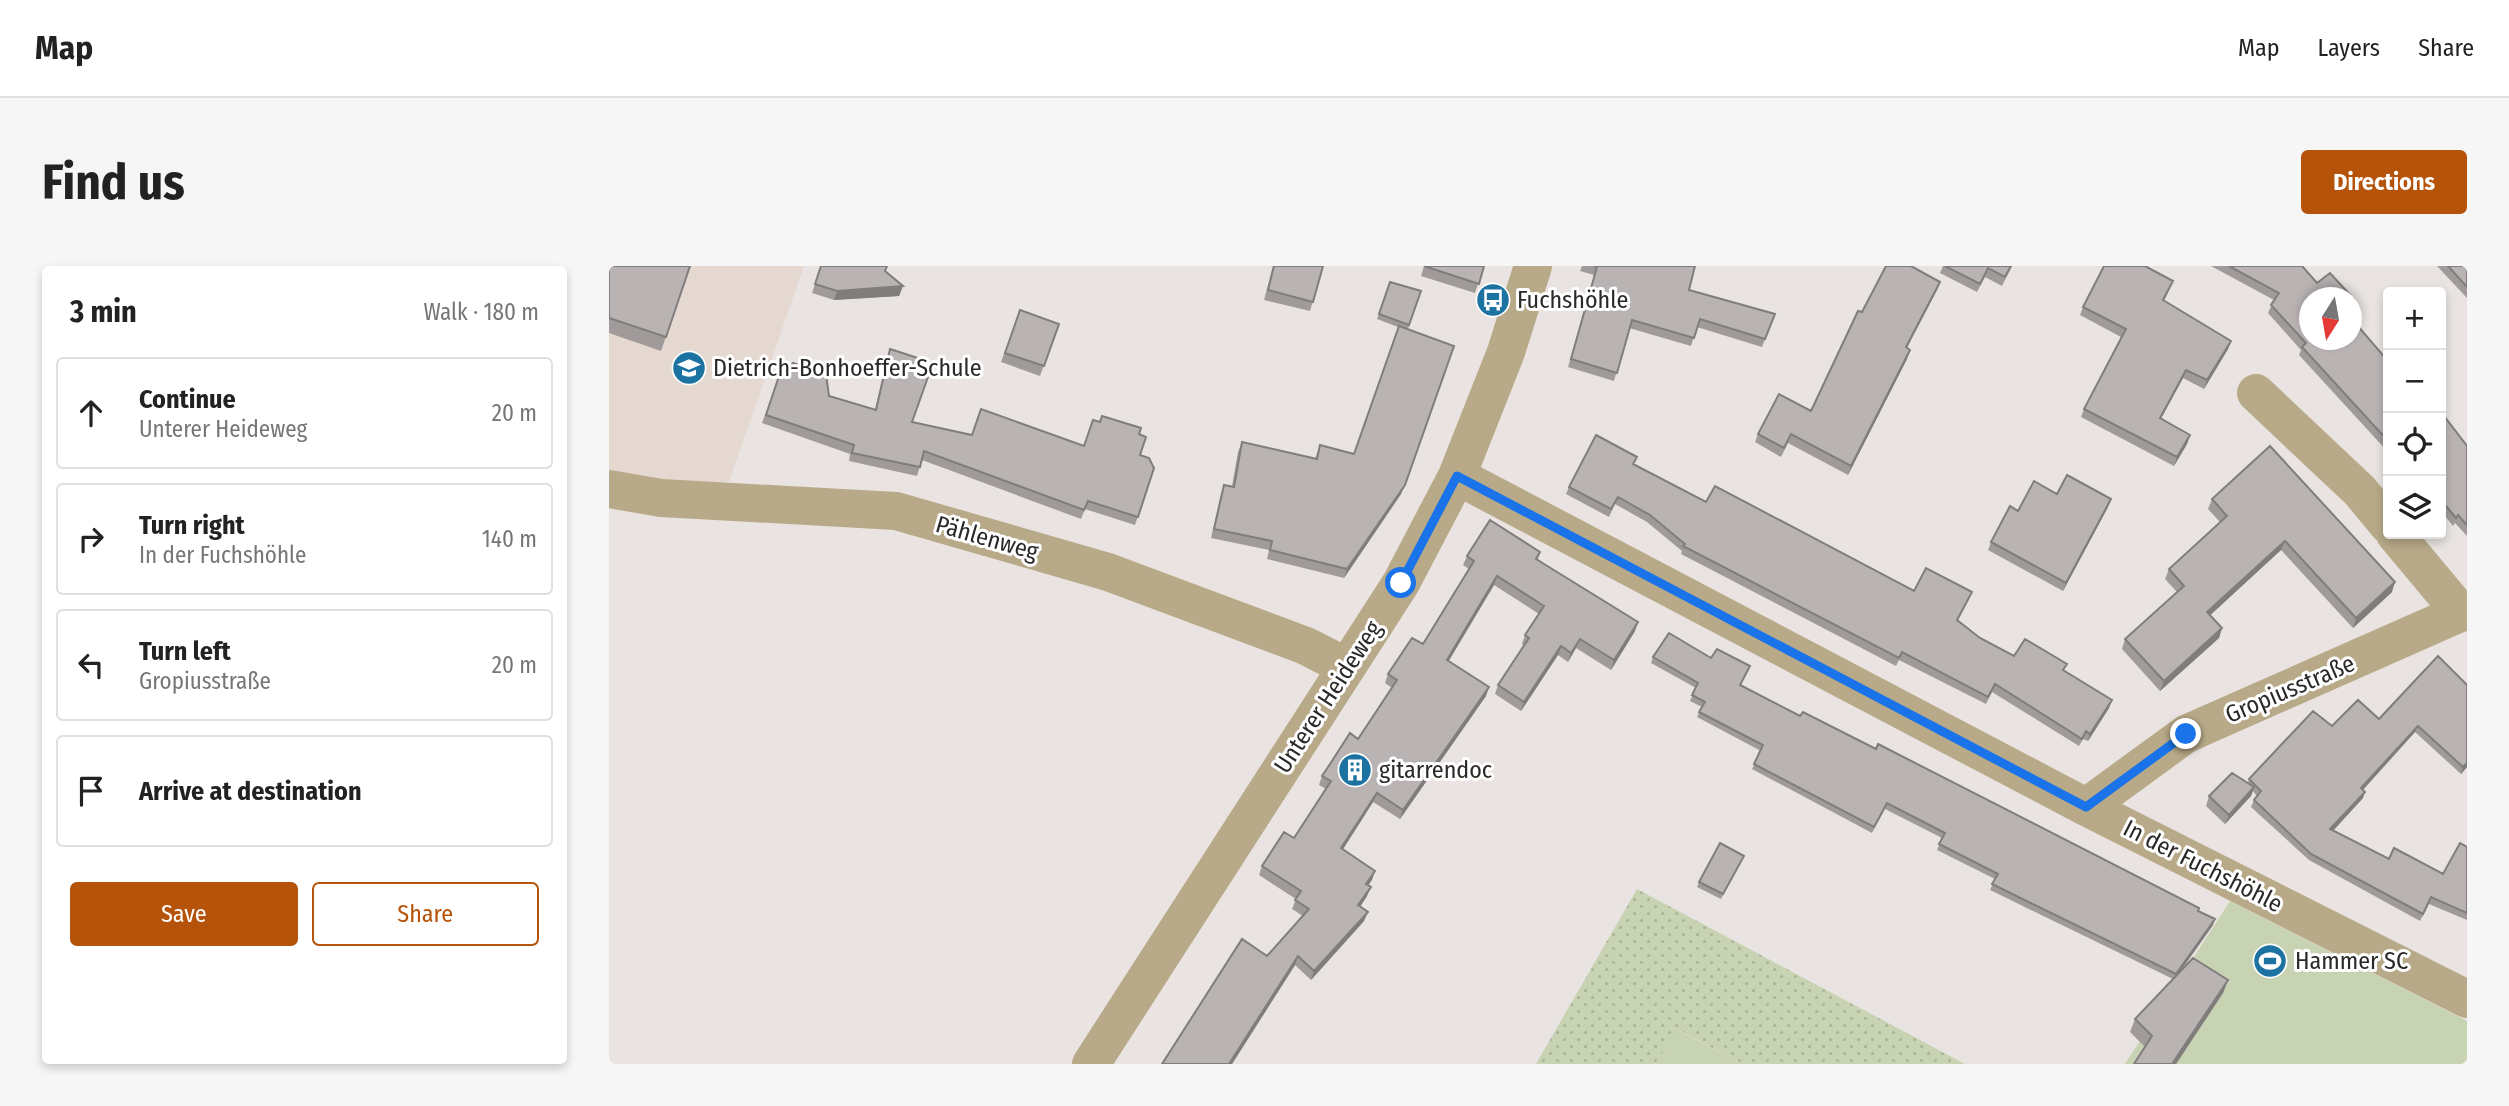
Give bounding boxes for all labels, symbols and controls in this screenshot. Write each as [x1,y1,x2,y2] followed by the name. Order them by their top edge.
[35,28,93,68] text: Map
[2238,34,2280,62] text: Map
[2318,34,2380,62] text: Layers
[2418,34,2474,62] text: Share
[2301,150,2467,214] button: Directions
[42,153,185,212] text: Find us
[1474,281,1512,319] bus stop icon: Fuchshöhle
[1517,286,1628,314] place label: Fuchshöhle
[2299,287,2362,350] north arrow
[2383,287,2446,539] map controls
[2383,287,2446,350] button: +
[70,294,137,330] text: 3 min
[423,298,539,326] text: Walk · 180 m
[670,349,708,387] school or university icon: Dietrich-Bonhoeffer-Schule
[2383,350,2446,413] button: −
[713,354,982,382] place label: Dietrich-Bonhoeffer-Schule
[139,384,236,415] text: Continue
[72,394,110,432] icon: ahead
[492,399,537,427] text: 20 m
[2383,413,2446,476] button: locate
[139,415,307,443] text: Unterer Heideweg
[2383,476,2446,539] button: layers
[139,510,245,541] text: Turn right
[933,510,1042,566] street label: Pählenweg
[72,520,110,558] icon: right
[482,525,537,553] text: 140 m
[139,541,306,569] text: In der Fuchshöhle
[1385,567,1416,598] route start
[1268,615,1388,778] street label: Unterer Heideweg
[139,636,231,667] text: Turn left
[72,646,110,684] icon: left
[2221,649,2359,729] street label: Gropiusstraße
[492,651,537,679] text: 20 m
[139,667,271,695] text: Gropiusstraße
[2170,718,2201,749] route end
[1336,751,1374,789] building icon: gitarrendoc
[1379,756,1492,784] place label: gitarrendoc
[72,772,110,810] icon: arrive
[139,776,362,807] text: Arrive at destination
[2119,814,2287,918] street label: In der Fuchshöhle
[70,882,298,946] button: Save
[312,882,539,946] button: Share
[2251,942,2289,980] sports icon: Hammer SC
[2295,947,2408,975] place label: Hammer SC

